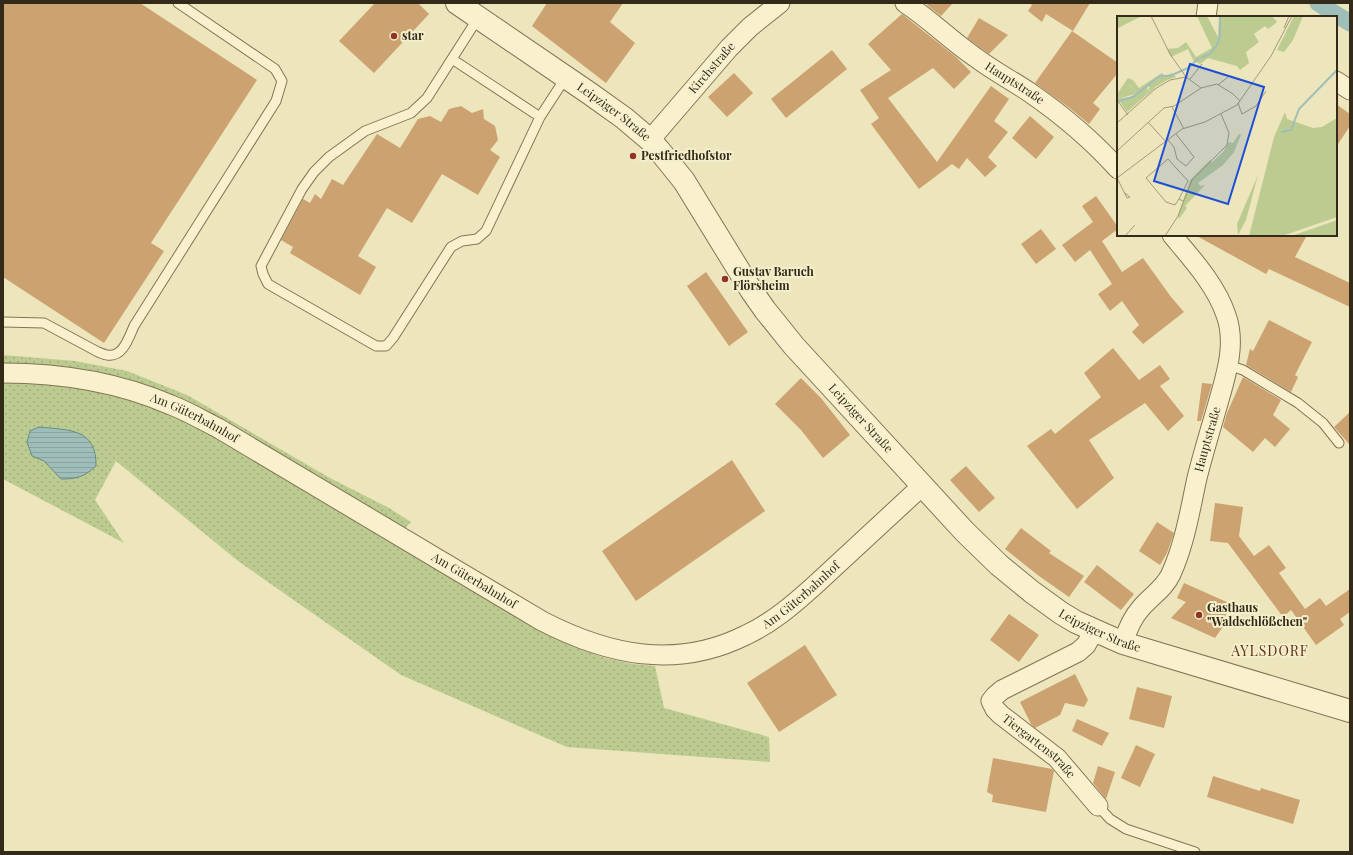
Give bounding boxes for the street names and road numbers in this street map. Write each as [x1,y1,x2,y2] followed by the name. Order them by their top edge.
[684,38,738,97] street label: Kirchstraße
[982,58,1048,107] street label: Hauptstraße
[574,78,655,144] street label: Leipziger Straße
[825,380,897,456] street label: Leipziger Straße
[148,388,243,446] street label: Am Güterbahnhof
[1190,405,1224,473] street label: Hauptstraße
[428,548,521,612] street label: Am Güterbahnhof
[758,557,843,632] street label: Am Güterbahnhof
[1056,605,1143,655] street label: Leipziger Straße
[999,710,1080,781] street label: Tiergartenstraße

